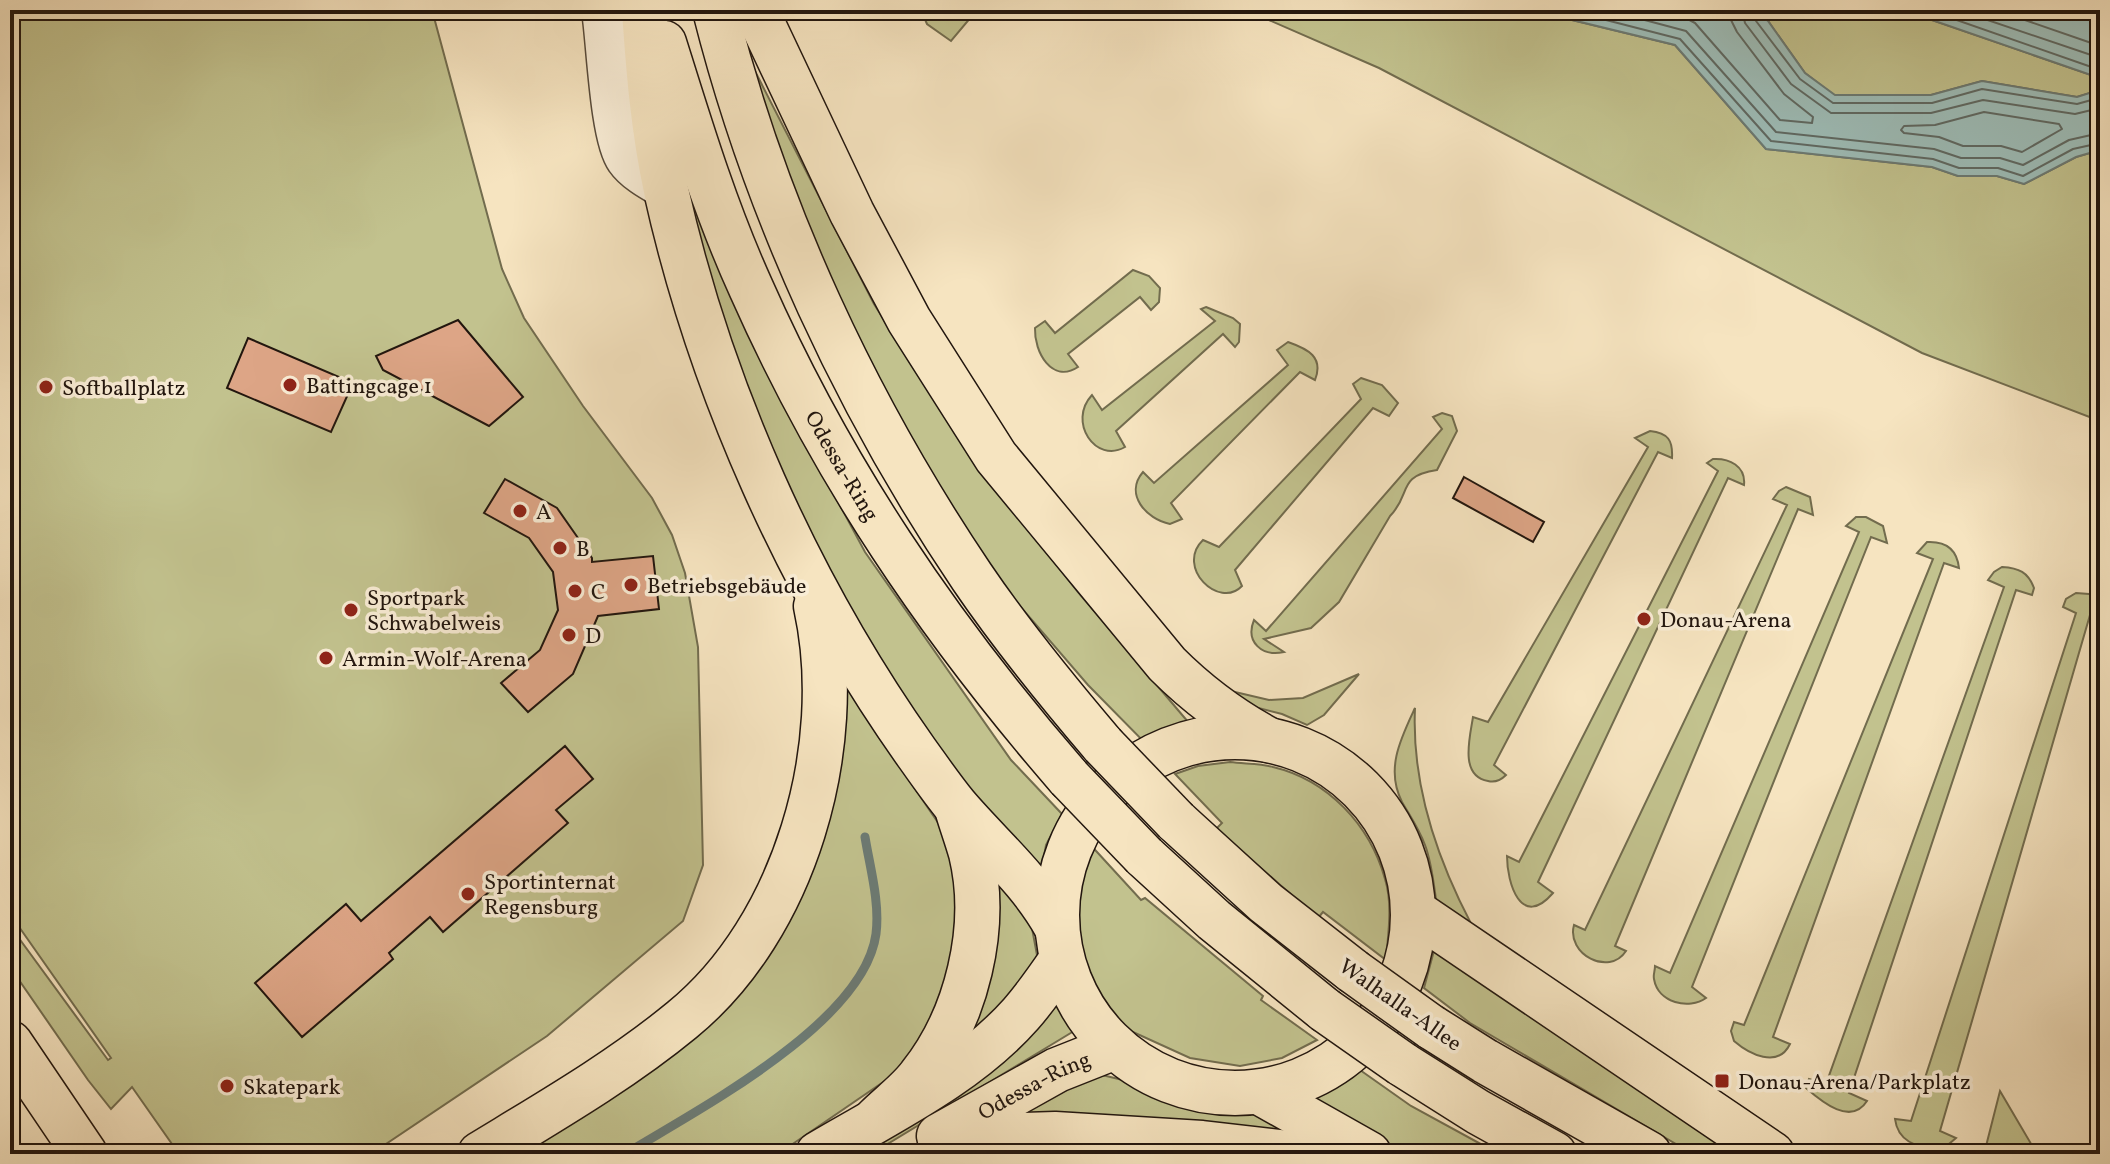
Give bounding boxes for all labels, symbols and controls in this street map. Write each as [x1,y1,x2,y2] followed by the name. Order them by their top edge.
[306,372,432,403] place label: Battingcage 1
[62,374,186,405] place label: Softballplatz
[281,376,299,394] marker: Battingcage 1
[37,378,55,396] marker: Softballplatz
[796,406,885,528] street label: Odessa-Ring
[536,498,552,529] place label: A
[511,502,529,520] marker: A
[576,535,590,566] place label: B
[551,539,569,557] marker: B
[647,572,806,603] place label: Betriebsgebäude
[622,576,640,594] marker: Betriebsgebäude
[591,578,605,609] place label: C
[566,582,584,600] marker: C
[367,584,501,640] place label: Sportpark Schwabelweis
[342,601,360,619] marker: Sportpark Schwabelweis
[1660,606,1791,637] place label: Donau-Arena
[1635,610,1653,628] marker: Donau-Arena
[585,622,601,653] place label: D
[560,626,578,644] marker: D
[342,645,527,676] place label: Armin-Wolf-Arena
[317,649,335,667] marker: Armin-Wolf-Arena
[484,868,616,924] place label: Sportinternat Regensburg
[459,885,477,903] marker: Sportinternat Regensburg
[1332,952,1467,1060] street label: Walhalla-Allee
[973,1045,1096,1129] street label: Odessa-Ring
[1738,1068,1971,1099] place label: Donau-Arena/Parkplatz
[1713,1072,1731,1090] marker: Donau-Arena/Parkplatz
[243,1073,340,1104] place label: Skatepark
[218,1077,236,1095] marker: Skatepark

